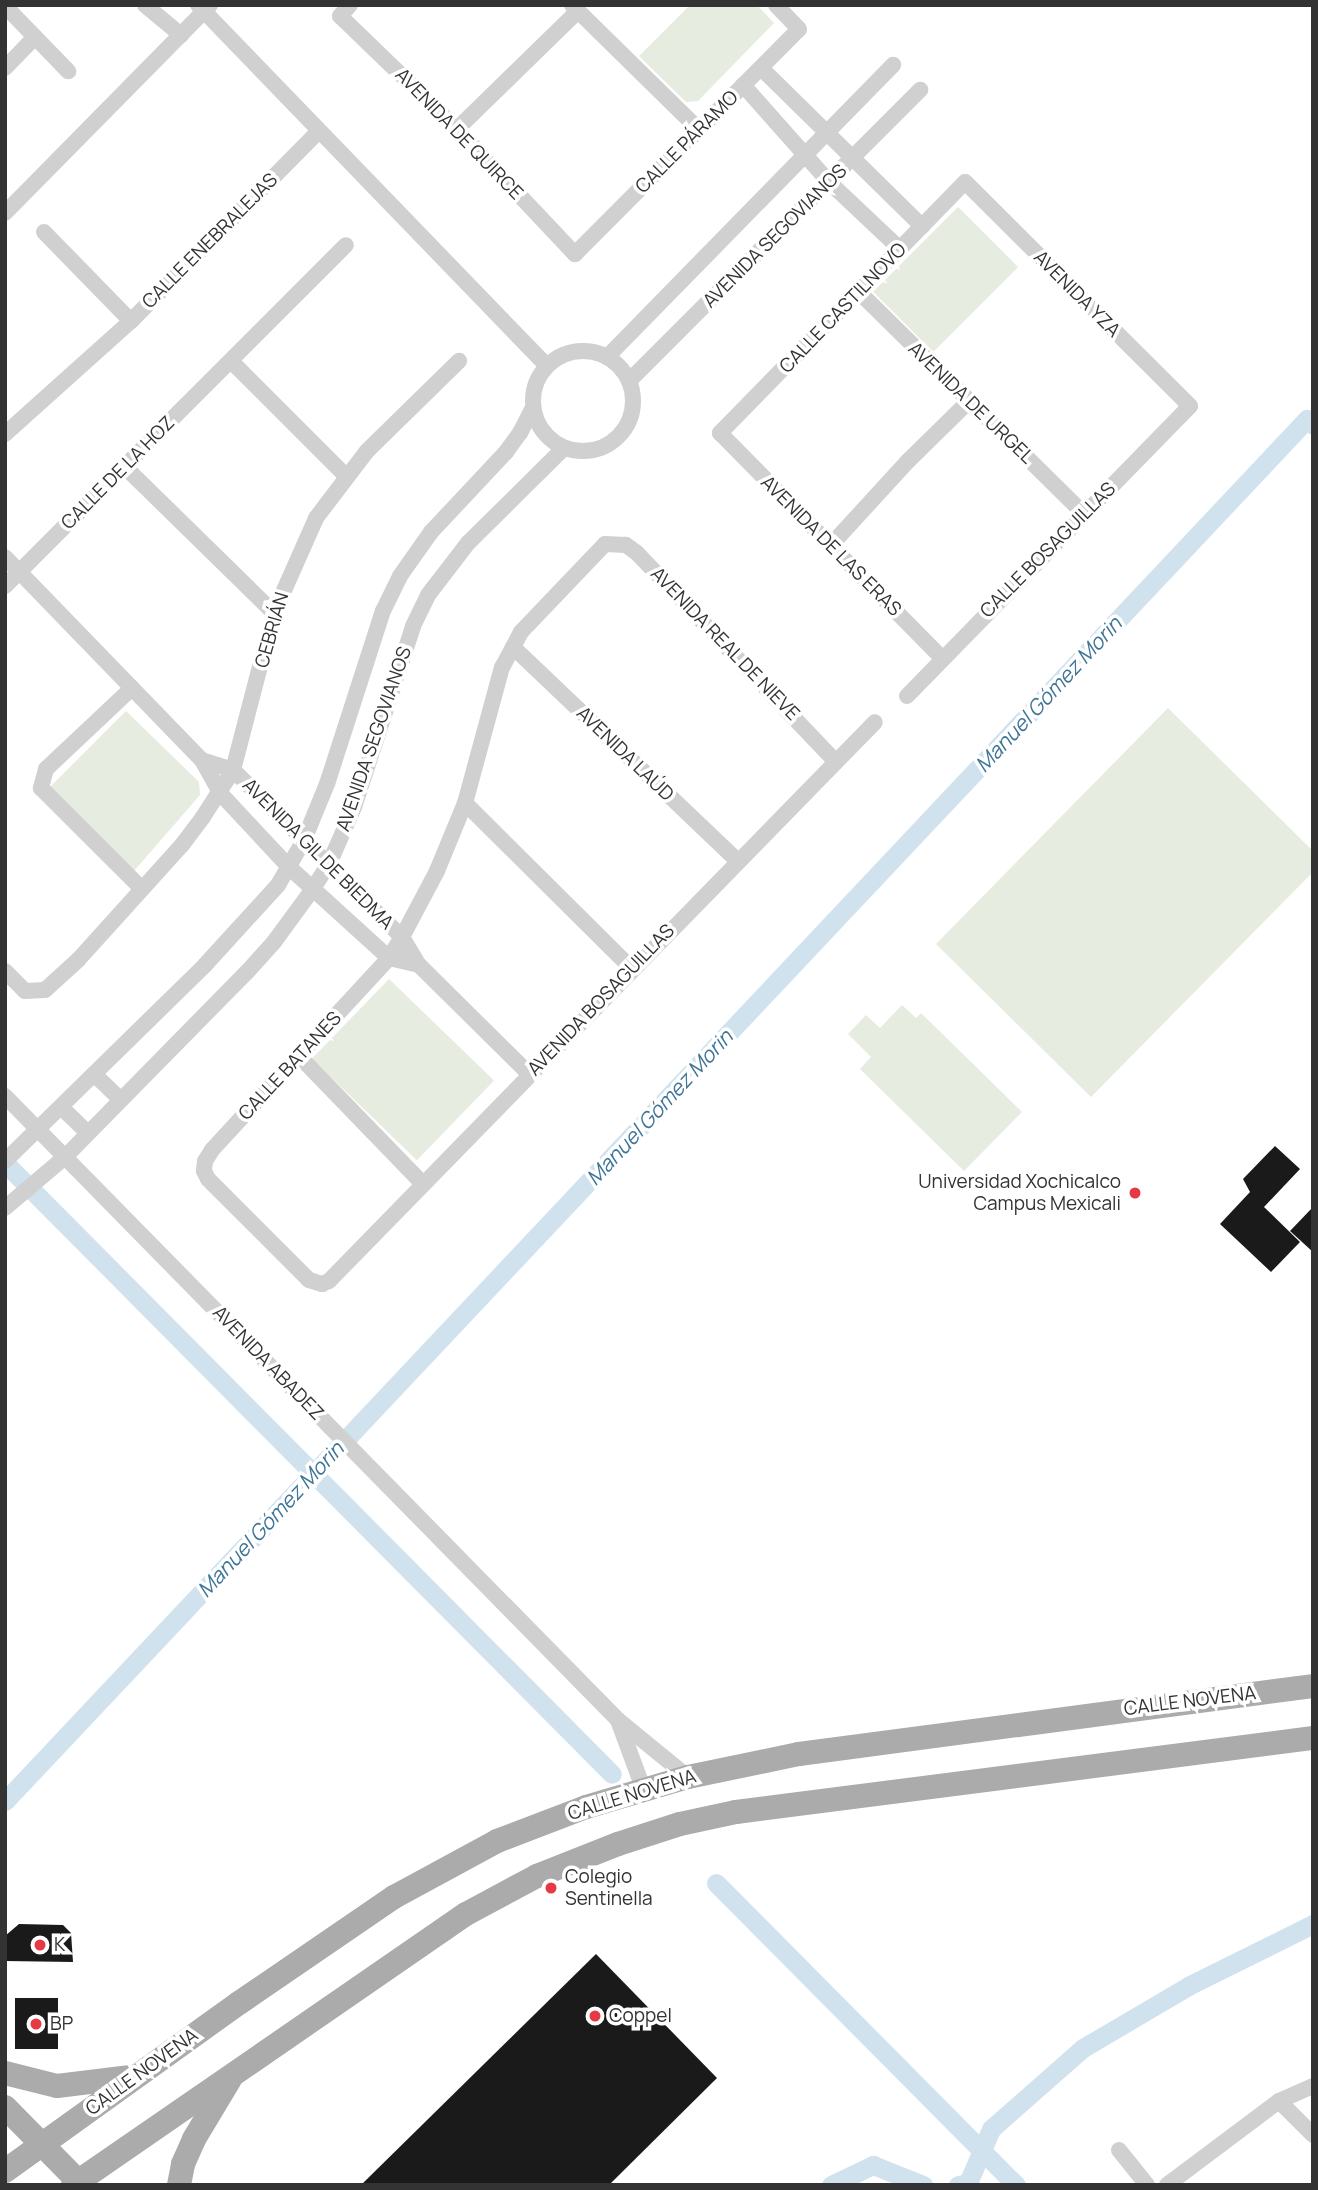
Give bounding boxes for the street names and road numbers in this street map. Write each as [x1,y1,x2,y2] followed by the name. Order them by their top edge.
[390,64,528,204] street label: AVENIDA DE QUIRCE
[631,86,743,198] street label: CALLE PÁRAMO
[698,159,852,313] street label: AVENIDA SEGOVIANOS
[138,169,282,313] street label: CALLE ENEBRALEJAS
[775,238,911,378] street label: CALLE CASTILNOVO
[1029,246,1125,342] street label: AVENIDA YZA
[904,337,1038,469] street label: AVENIDA DE URGEL
[57,412,179,534] street label: CALLE DE LA HOZ
[756,471,906,621] street label: AVENIDA DE LAS ERAS
[976,478,1120,622] street label: CALLE BOSAGUILLAS
[646,562,804,726] street label: AVENIDA REAL DE NIEVE
[250,590,294,670] street label: CEBRIÁN
[332,644,416,834] street label: AVENIDA SEGOVIANOS
[572,702,678,806] street label: AVENIDA LAÚD
[237,773,399,935] street label: AVENIDA GIL DE BIEDMA
[523,920,679,1080] street label: AVENIDA BOSAGUILLAS
[234,1007,346,1125] street label: CALLE BATANES
[208,1301,328,1425] street label: AVENIDA ABADEZ
[1123,1682,1257,1720] street label: CALLE NOVENA
[565,1765,699,1825] street label: CALLE NOVENA
[82,2024,202,2120] street label: CALLE NOVENA

